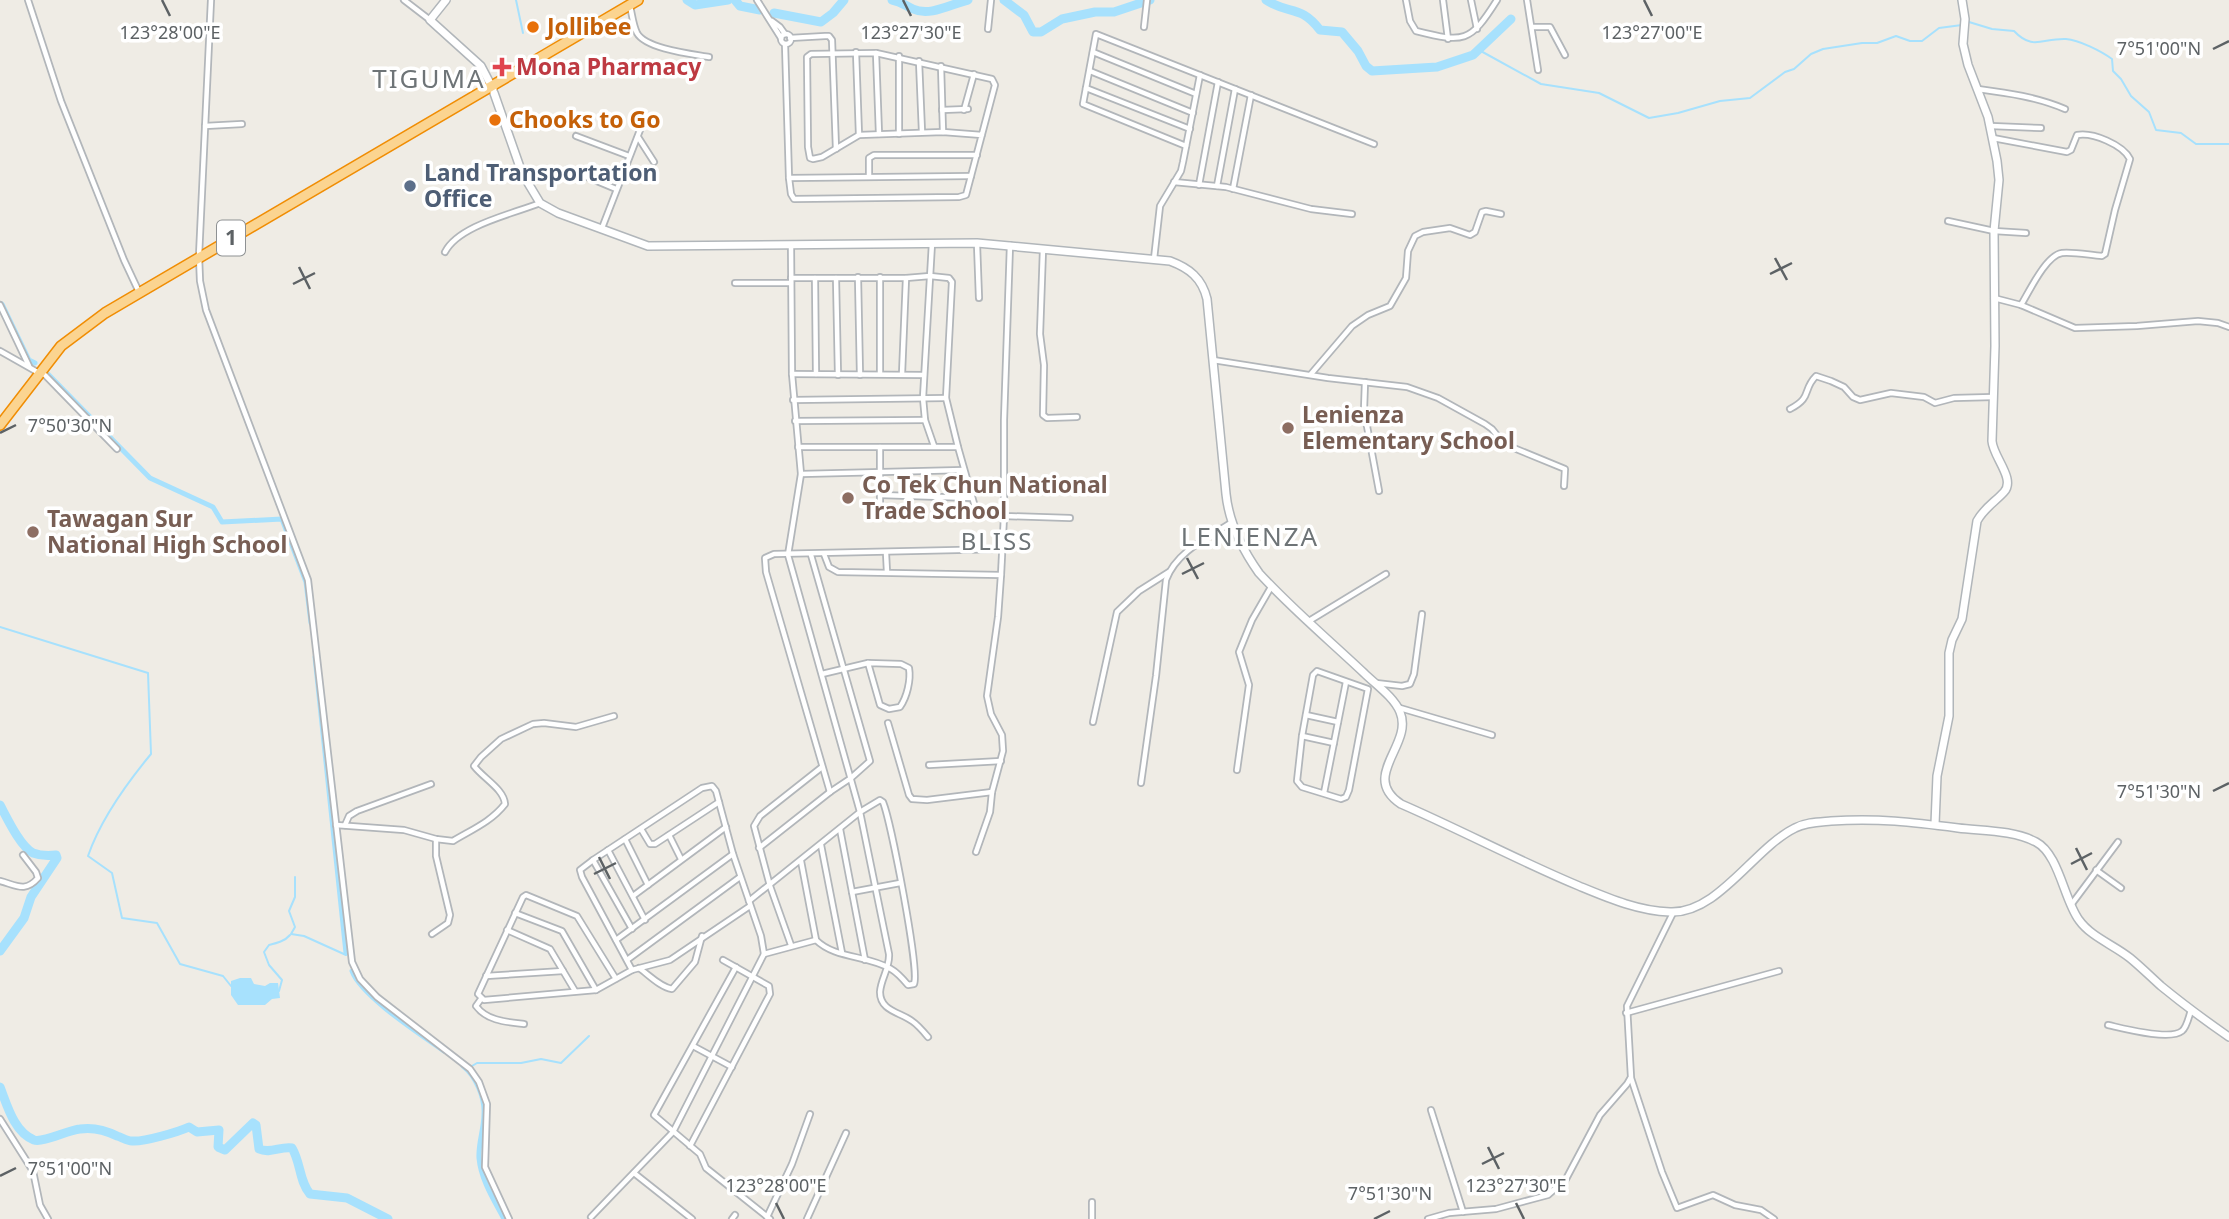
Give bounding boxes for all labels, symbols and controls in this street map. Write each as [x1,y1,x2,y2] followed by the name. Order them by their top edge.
[545,10,632,42] place label: Jollibee
[525,19,541,35] marker: Jollibee
[119,20,221,44] text: 123°28'00"E
[860,20,962,44] text: 123°27'30"E
[1601,20,1703,44] text: 123°27'00"E
[2117,36,2201,60] text: 7°51'00"N
[516,50,702,82] place label: Mona Pharmacy
[494,59,510,75] marker: Mona Pharmacy
[372,60,486,96] district label: TIGUMA
[509,103,661,135] place label: Chooks to Go
[487,112,503,128] marker: Chooks to Go
[424,156,657,214] place label: Land Transportation Office
[402,178,418,194] marker: Land Transportation Office
[217,220,245,256] road number: 1
[1302,398,1515,456] place label: Lenienza Elementary School
[28,413,112,437] text: 7°50'30"N
[1280,420,1296,436] marker: Lenienza Elementary School
[862,468,1108,526] place label: Co Tek Chun National Trade School
[840,490,856,506] marker: Co Tek Chun National Trade School
[47,502,287,560] place label: Tawagan Sur National High School
[1181,518,1319,554] district label: LENIENZA
[25,524,41,540] marker: Tawagan Sur National High School
[961,524,1033,557] district label: BLISS
[2117,779,2201,803] text: 7°51'30"N
[28,1156,112,1180] text: 7°51'00"N
[725,1173,827,1197] text: 123°28'00"E
[1465,1173,1567,1197] text: 123°27'30"E
[1348,1181,1432,1205] text: 7°51'30"N

